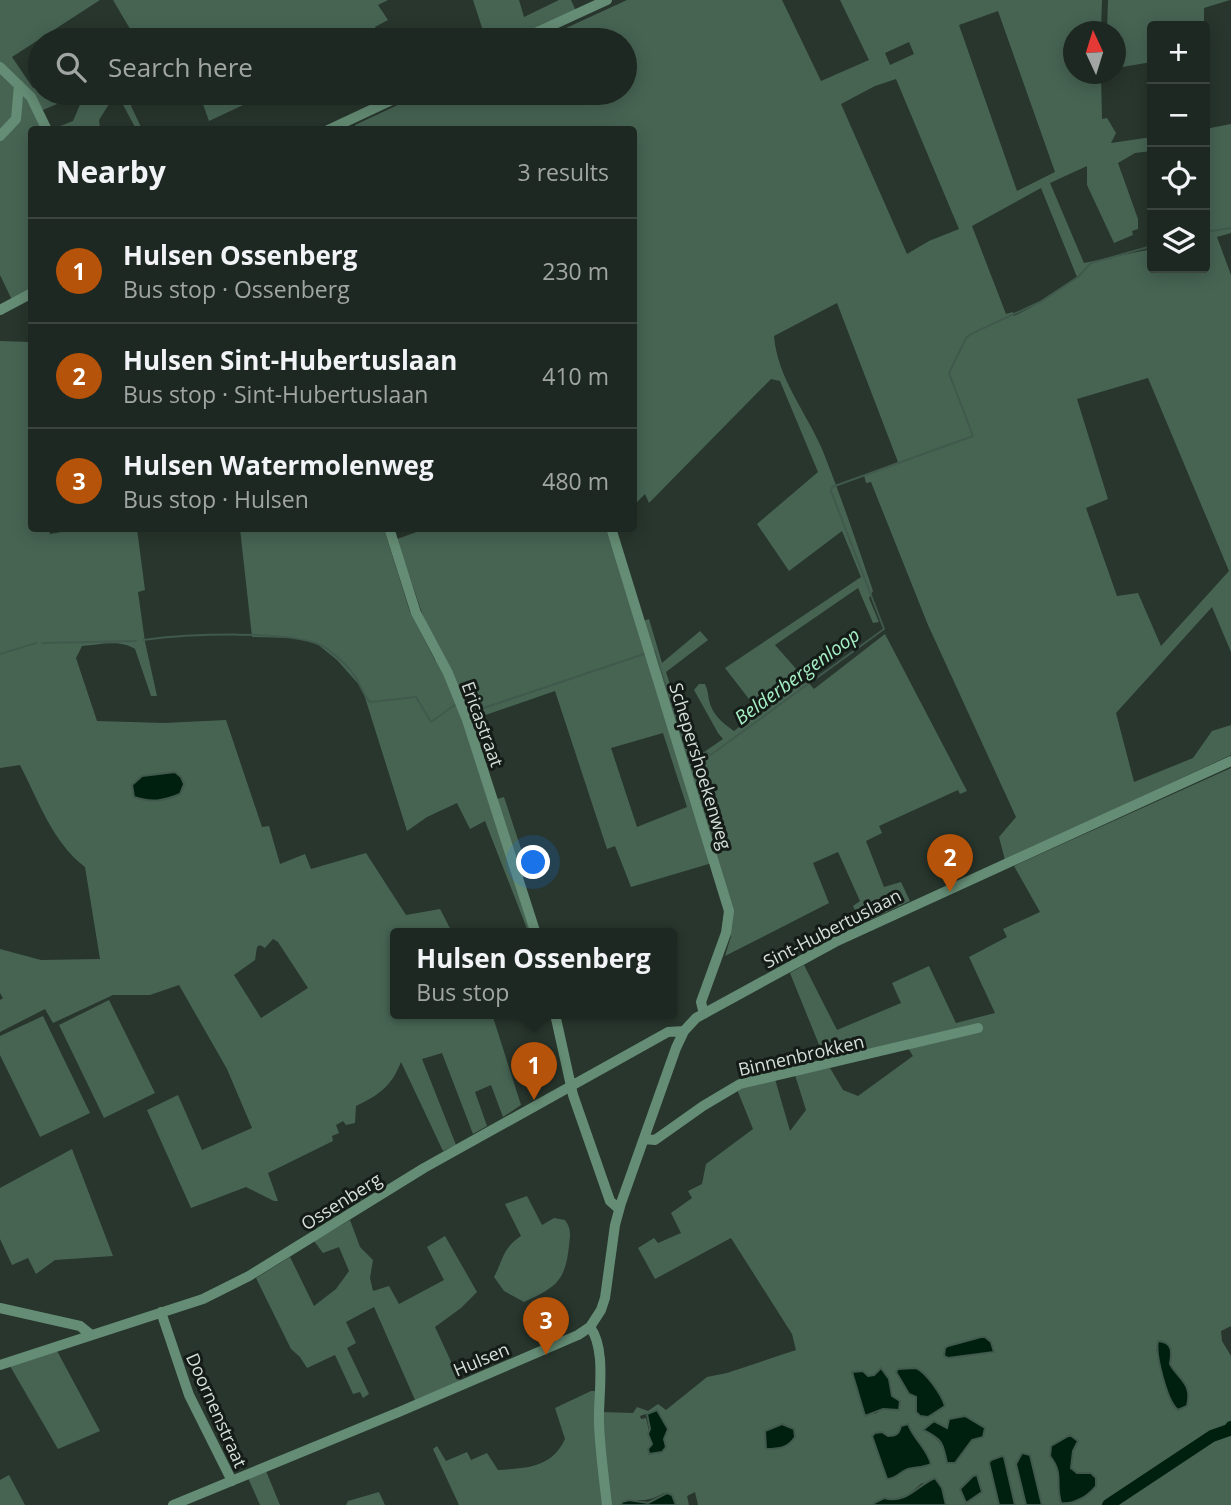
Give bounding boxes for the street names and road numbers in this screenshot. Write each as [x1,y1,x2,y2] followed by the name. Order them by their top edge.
[456,678,510,770] street label: Ericastraat
[664,680,738,852] street label: Schepershoekenweg
[759,883,905,973] street label: Sint-Hubertuslaan
[736,1029,866,1081] street label: Binnenbrokken
[296,1167,386,1235] street label: Ossenberg
[449,1337,513,1381] street label: Hulsen
[181,1349,253,1471] street label: Doornenstraat

